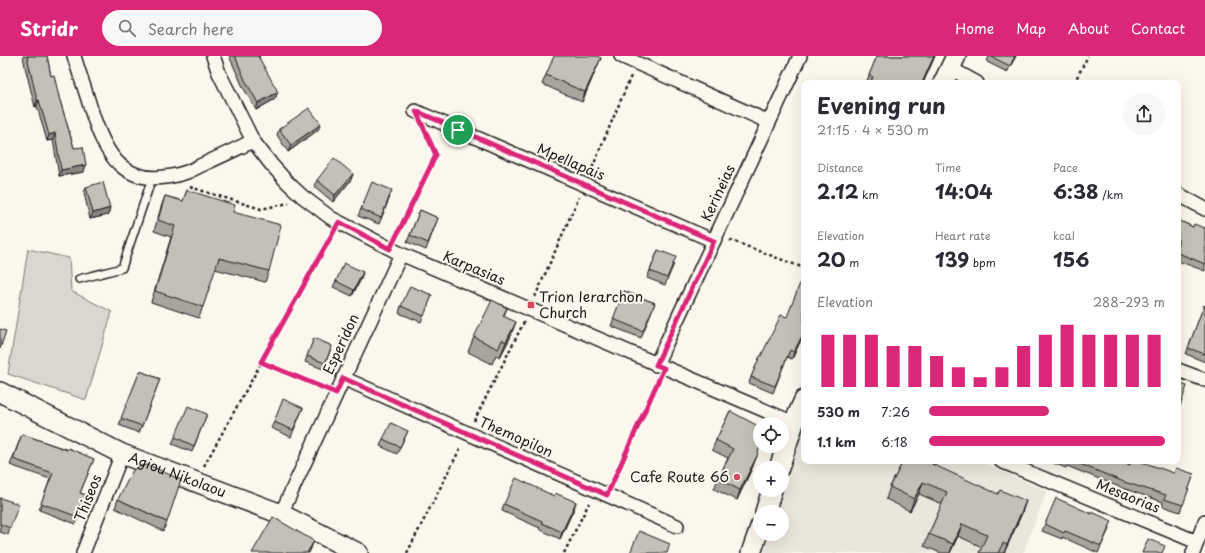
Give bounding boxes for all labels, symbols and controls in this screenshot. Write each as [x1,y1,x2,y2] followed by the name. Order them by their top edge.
[102,10,382,46] search box
[20,14,78,42] text: Stridr
[116,17,138,39] icon: search
[148,17,234,40] text: Search here
[955,18,994,39] text: Home
[1016,18,1046,39] text: Map
[1068,18,1109,39] text: About
[1131,18,1185,39] text: Contact
[817,88,946,121] text: Evening run
[1123,93,1165,135] button: share
[441,113,475,147] pin
[447,119,469,141] icon: arrive
[817,120,929,139] text: 21:15 · 4 × 530 m
[534,138,608,185] street label: Mpellapais
[817,159,863,176] text: Distance
[935,159,961,176] text: Time
[1053,159,1078,176] text: Pace
[695,161,740,225] street label: Kerineias
[817,176,858,206] text: 2.12
[935,176,993,206] text: 14:04
[1053,176,1099,206] text: 6:38
[858,186,879,203] text: km
[1099,186,1123,203] text: /km
[817,227,864,244] text: Elevation
[935,227,991,244] text: Heart rate
[1053,227,1075,244] text: kcal
[817,244,846,274] text: 20
[935,244,969,274] text: 139
[1053,244,1089,274] text: 156
[440,245,509,290] street label: Karpasias
[846,254,859,271] text: m
[969,254,996,271] text: bpm
[539,286,643,323] place label: Trion Ierarchon Church
[817,292,873,311] text: Elevation
[1093,292,1165,311] text: 288–293 m
[526,300,536,310] marker: Trion Ierarchon Church
[317,310,364,378] street label: Esperidon
[817,402,860,421] text: 530 m
[881,402,910,421] text: 7:26
[476,411,557,462] street label: Themopilon
[753,417,789,541] map controls
[753,417,789,453] button: locate
[817,432,856,451] text: 1.1 km
[881,432,908,451] text: 6:18
[126,446,229,502] street label: Agiou Nikolaou
[753,461,789,497] button: +
[630,466,729,487] place label: Cafe Route 66
[69,471,106,525] street label: Thiseos
[732,472,742,482] marker: Cafe Route 66
[1093,473,1163,518] street label: Mesaorias
[753,505,789,541] button: −

